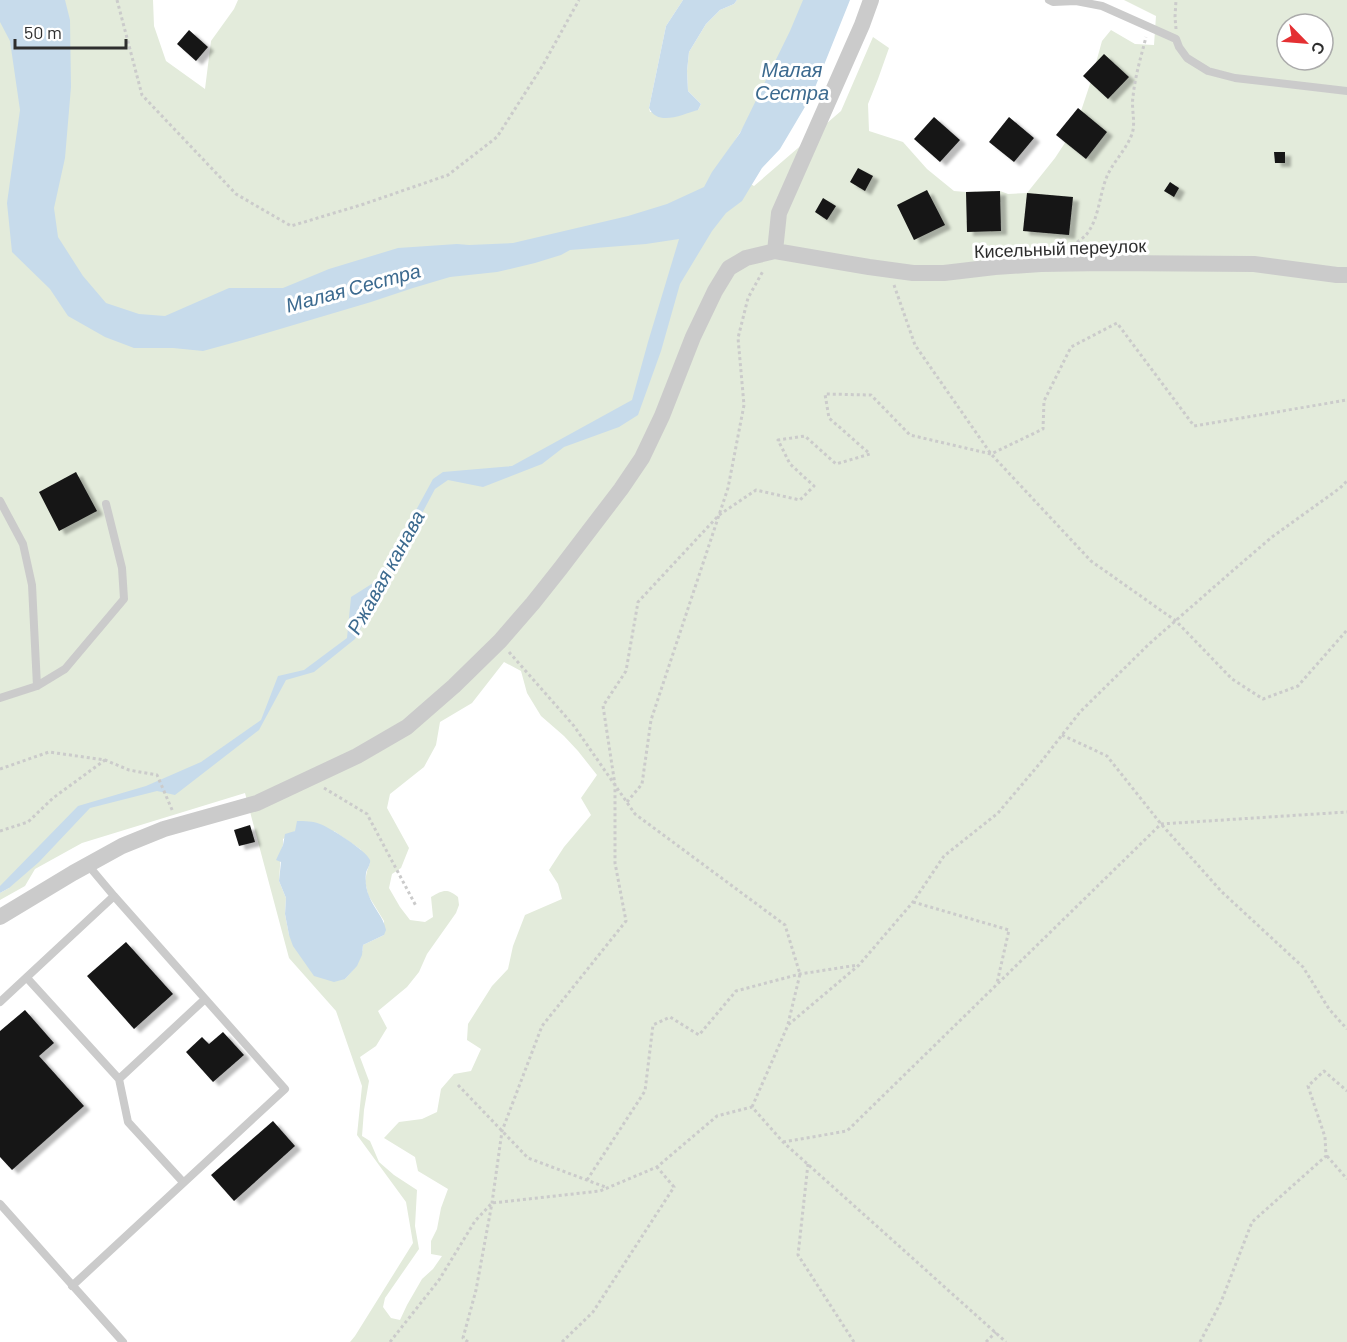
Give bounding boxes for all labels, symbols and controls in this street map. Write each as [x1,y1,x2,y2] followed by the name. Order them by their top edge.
[15,12,126,50] scale bar
[1275,12,1335,72] north arrow
[24,21,62,43] text: 50 m
[1308,39,1330,58] text: С
[755,57,829,104] water label: Малая Сестра
[974,234,1147,262] street label: Кисельный переулок
[283,257,423,317] water label: Малая Сестра
[341,506,429,638] water label: Ржавая канава

